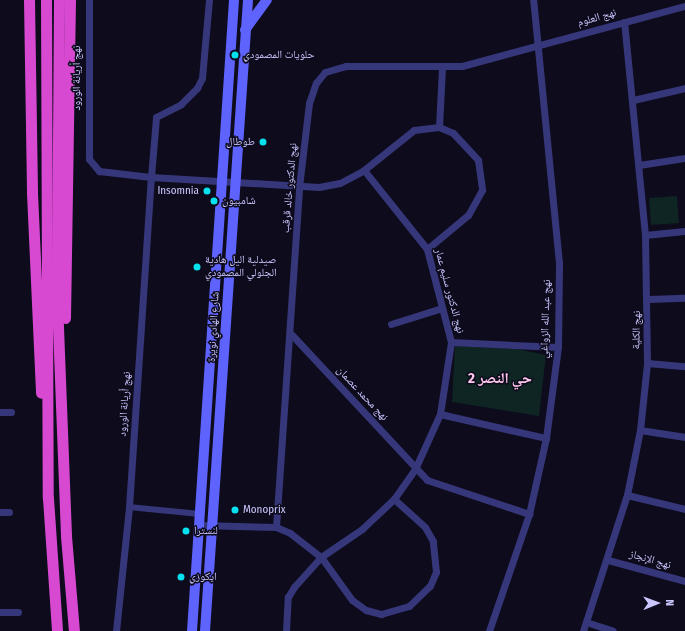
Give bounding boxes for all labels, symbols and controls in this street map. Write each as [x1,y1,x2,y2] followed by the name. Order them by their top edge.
[576,6,618,30] street label: نهج العلوم
[70,45,84,111] street label: نهج أريانة الورود
[243,48,315,62] place label: حلويات المصمودي
[230,50,240,60] marker: حلويات المصمودي
[226,135,255,149] place label: طوطال
[258,137,268,147] marker: طوطال
[279,142,301,234] street label: نهج الدكتور خالد قرقب
[157,184,199,198] place label: Insomnia
[202,186,212,196] marker: Insomnia
[222,194,256,208] place label: شامبيون
[209,196,219,206] marker: شامبيون
[431,247,467,335] street label: نهج الدكتور سليم عمار
[205,254,277,280] place label: صيدلية اليل هادية الجلولي المصمودي
[192,262,202,272] marker: صيدلية اليل هادية الجلولي المصمودي
[538,279,554,359] street label: نهج عبد الله الزواغي
[206,292,222,362] street label: شارع الهادي نويرة
[630,311,644,349] street label: نهج الكلية
[333,364,391,424] street label: نهج محمد عصمان
[468,370,532,388] district label: حي النصر 2
[116,371,134,437] street label: نهج أريانة الورود
[243,503,285,517] place label: Monoprix
[230,505,240,515] marker: Monoprix
[194,524,218,538] place label: لنسترا
[181,526,191,536] marker: لنسترا
[628,548,672,572] street label: نهج الإنجاز
[189,570,217,584] place label: ايكوزي
[176,572,186,582] marker: ايكوزي
[637,583,677,623] north arrow
[663,599,676,606] text: N

